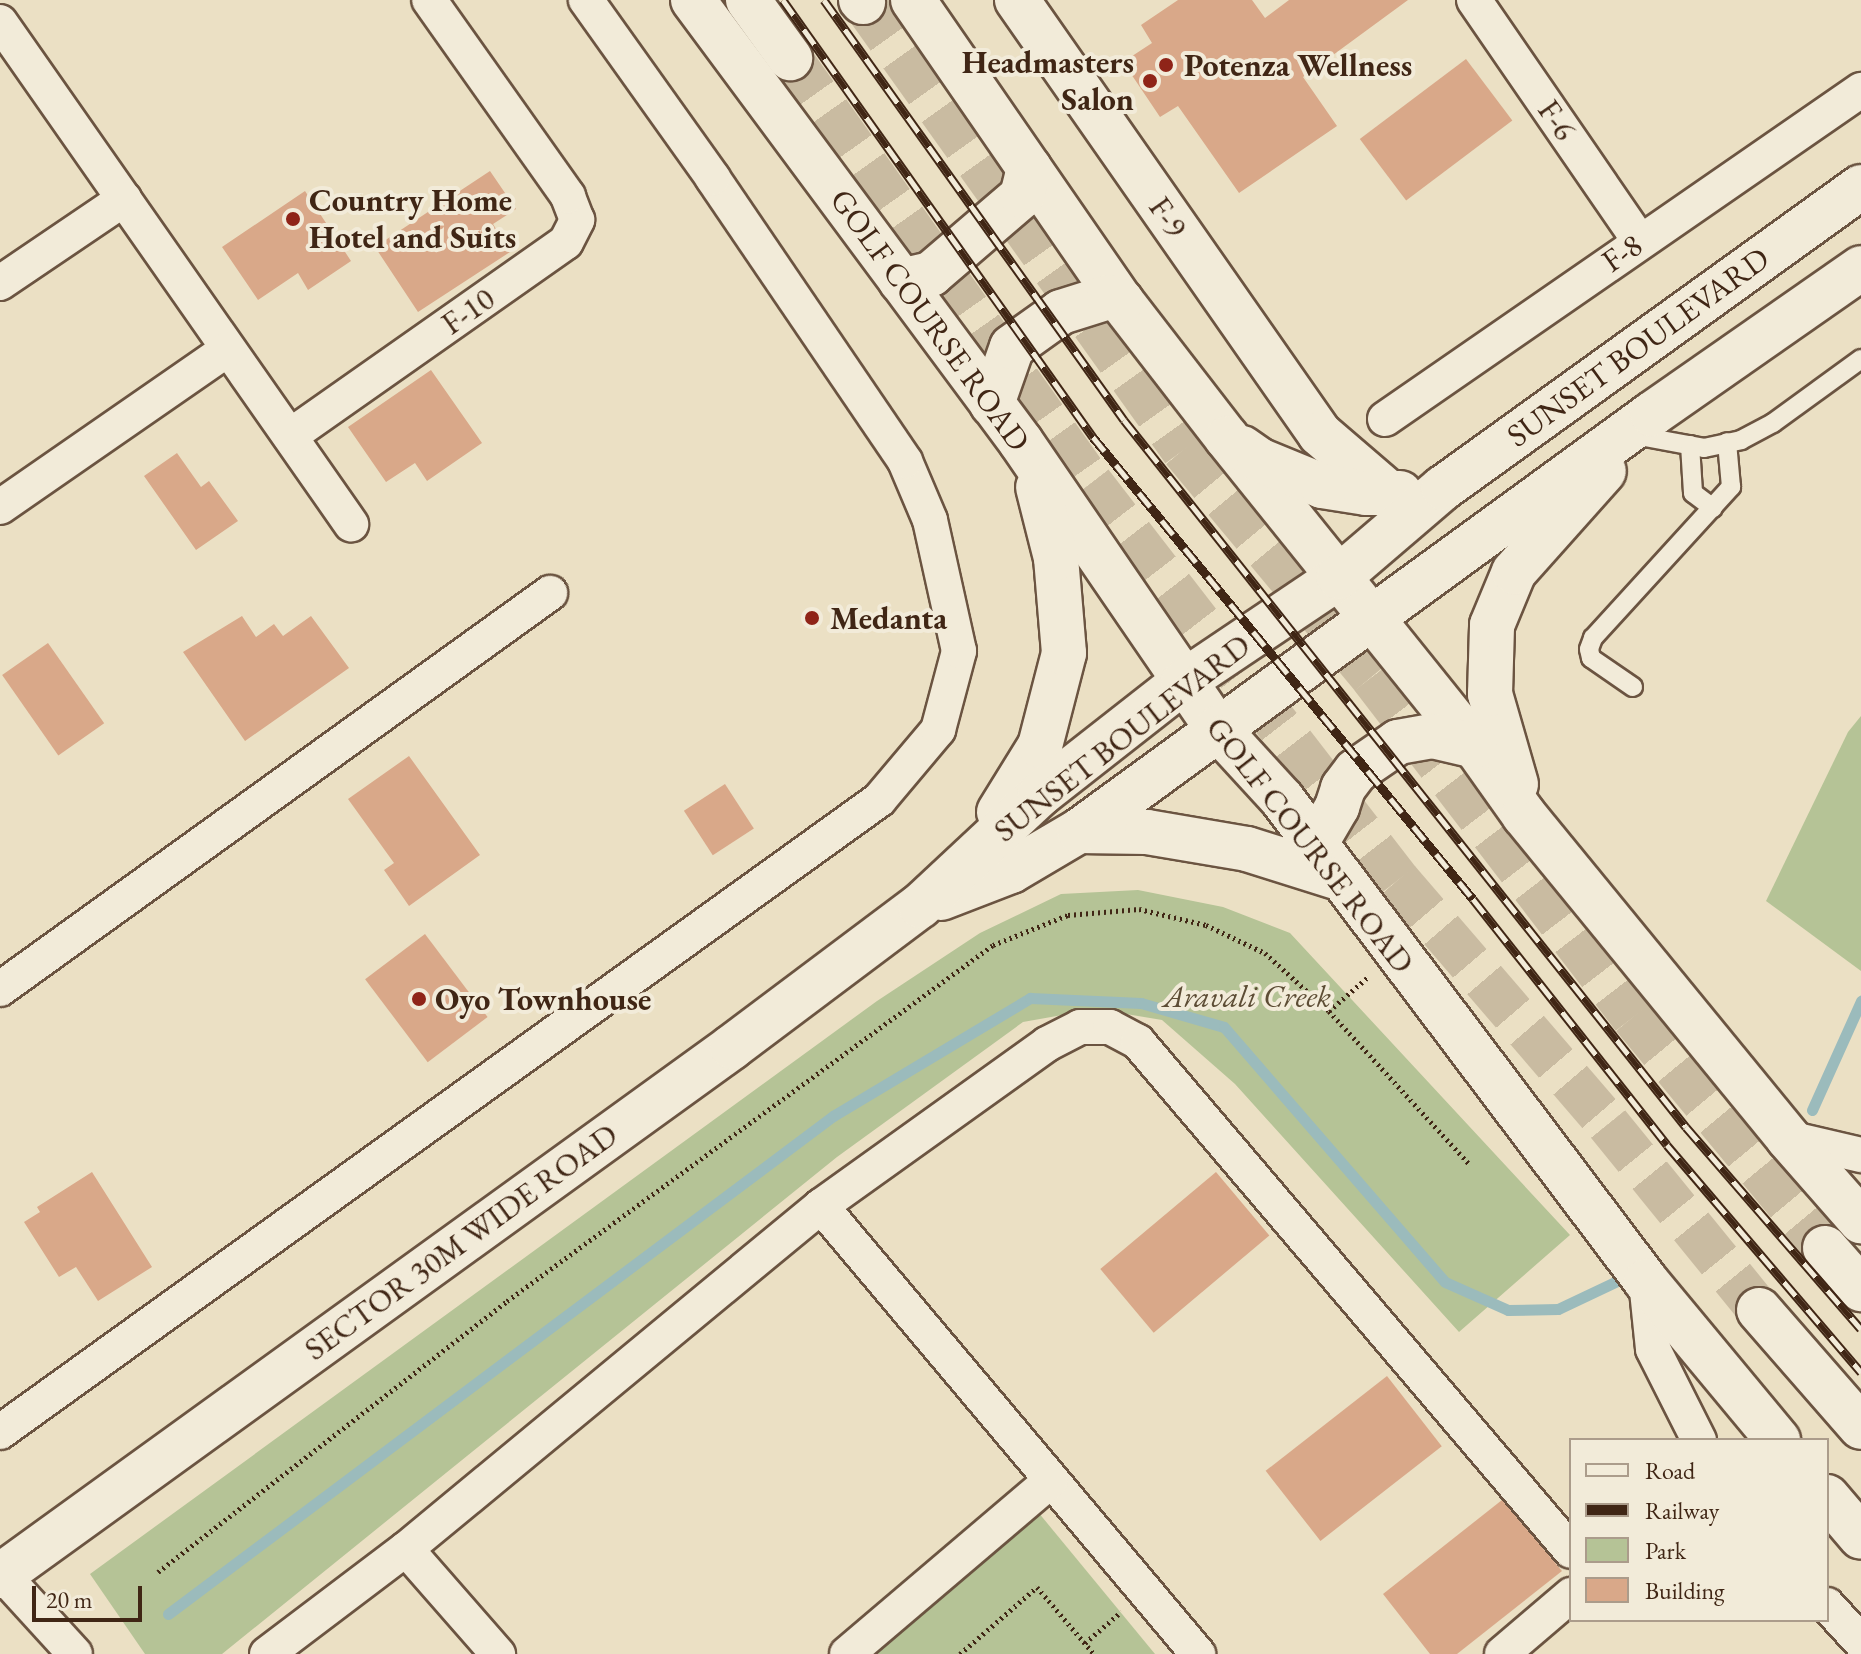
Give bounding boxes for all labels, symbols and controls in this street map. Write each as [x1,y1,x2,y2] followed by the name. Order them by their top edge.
[962,44,1134,119] place label: Headmasters Salon
[1184,46,1412,84] place label: Potenza Wellness
[1155,54,1177,76] marker: Potenza Wellness
[1141,72,1159,90] marker: Headmasters Salon
[1530,92,1584,148] street label: F-6
[822,181,1038,459] street label: GOLF COURSE ROAD
[309,182,516,257] place label: Country Home Hotel and Suits
[1141,189,1195,245] street label: F-9
[284,210,302,228] marker: Country Home Hotel and Suits
[1594,226,1650,280] street label: F-8
[1499,239,1777,455] street label: SUNSET BOULEVARD
[434,279,502,343] street label: F-10
[830,599,947,637] place label: Medanta
[801,607,823,629] marker: Medanta
[986,626,1258,850] street label: SUNSET BOULEVARD
[1198,709,1422,981] street label: GOLF COURSE ROAD
[1163,977,1331,1015] park label: Aravali Creek
[435,980,651,1018] place label: Oyo Townhouse
[410,990,428,1008] marker: Oyo Townhouse
[297,1116,625,1368] street label: SECTOR 30M WIDE ROAD
[1569,1438,1829,1622] legend
[1645,1455,1695,1486] text: Road
[1645,1495,1719,1526] text: Railway
[1645,1535,1686,1566] text: Park
[36,1570,146,1620] scale bar
[1645,1575,1725,1606] text: Building
[46,1584,93,1615] text: 20 m

